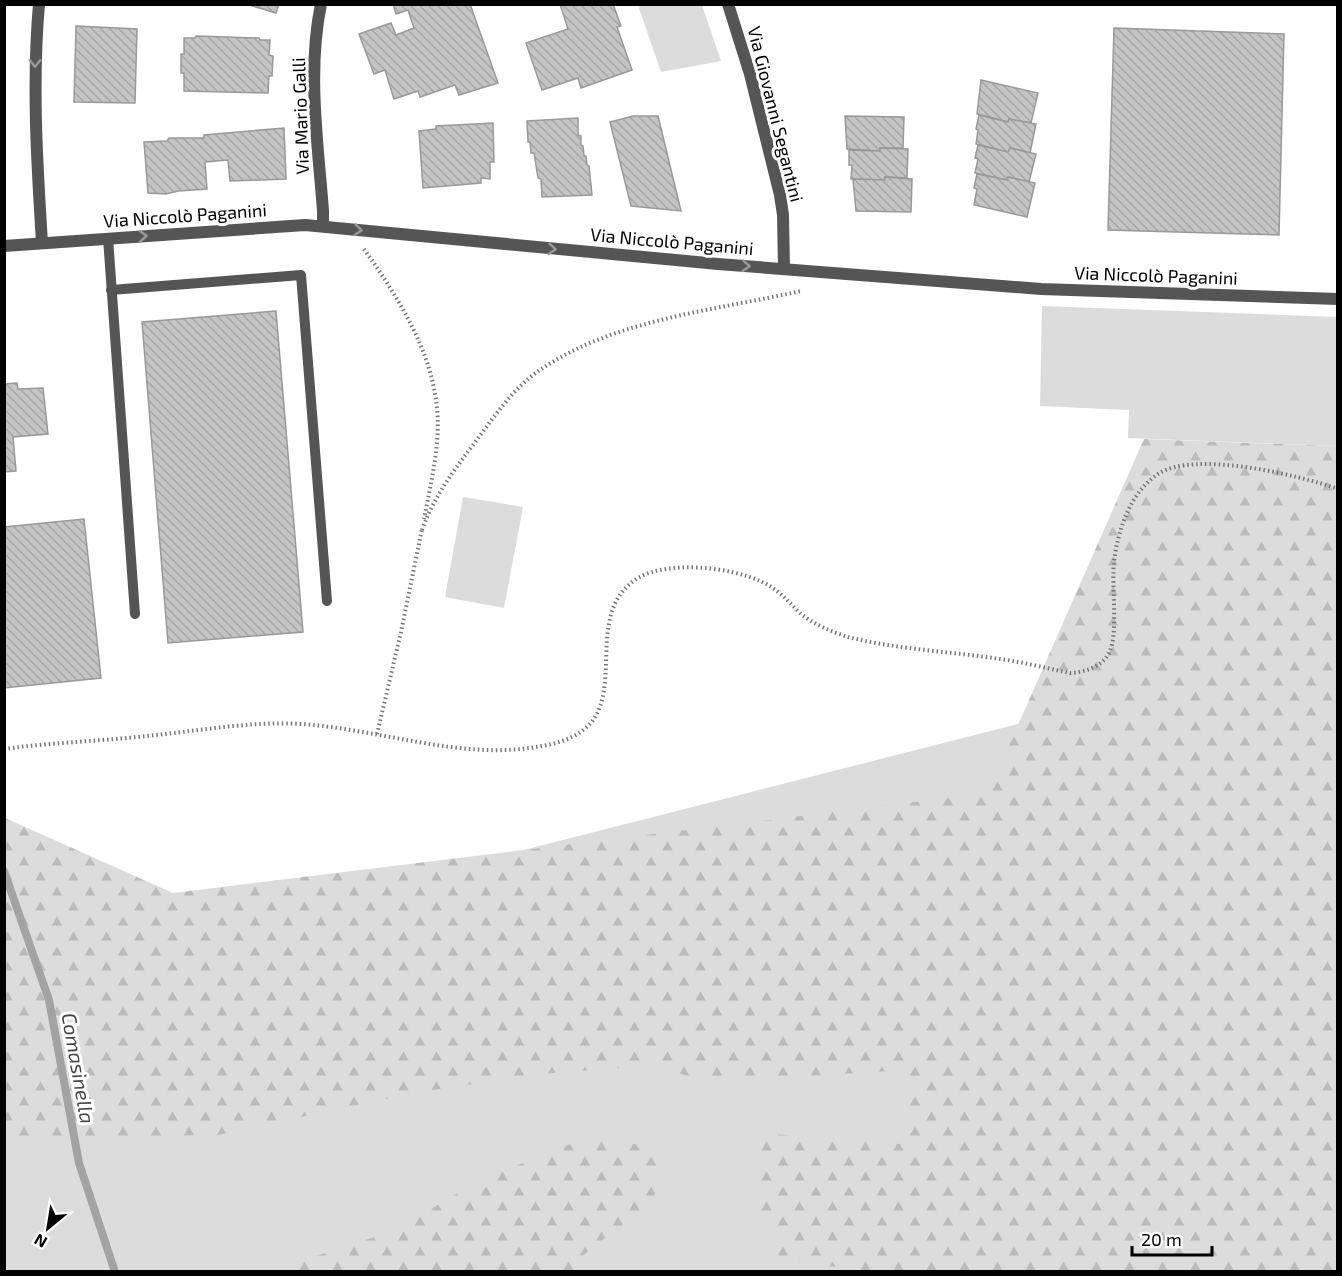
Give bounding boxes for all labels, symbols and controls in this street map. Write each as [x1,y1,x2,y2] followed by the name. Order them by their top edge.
[744,24,808,204] street label: Via Giovanni Segantini
[287,57,313,175] street label: Via Mario Galli
[29,58,41,67] one-way arrow
[103,198,267,232] street label: Via Niccolò Paganini
[354,223,363,236] one-way arrow
[589,223,755,259] street label: Via Niccolò Paganini
[138,230,147,243] one-way arrow
[548,242,557,255] one-way arrow
[742,259,751,272] one-way arrow
[1074,261,1238,289] street label: Via Niccolò Paganini
[57,1011,101,1125] water label: Comasinella
[18,1198,78,1258] north arrow
[1132,1219,1212,1257] scale bar
[1141,1228,1182,1250] text: 20 m
[30,1230,50,1253] text: N

